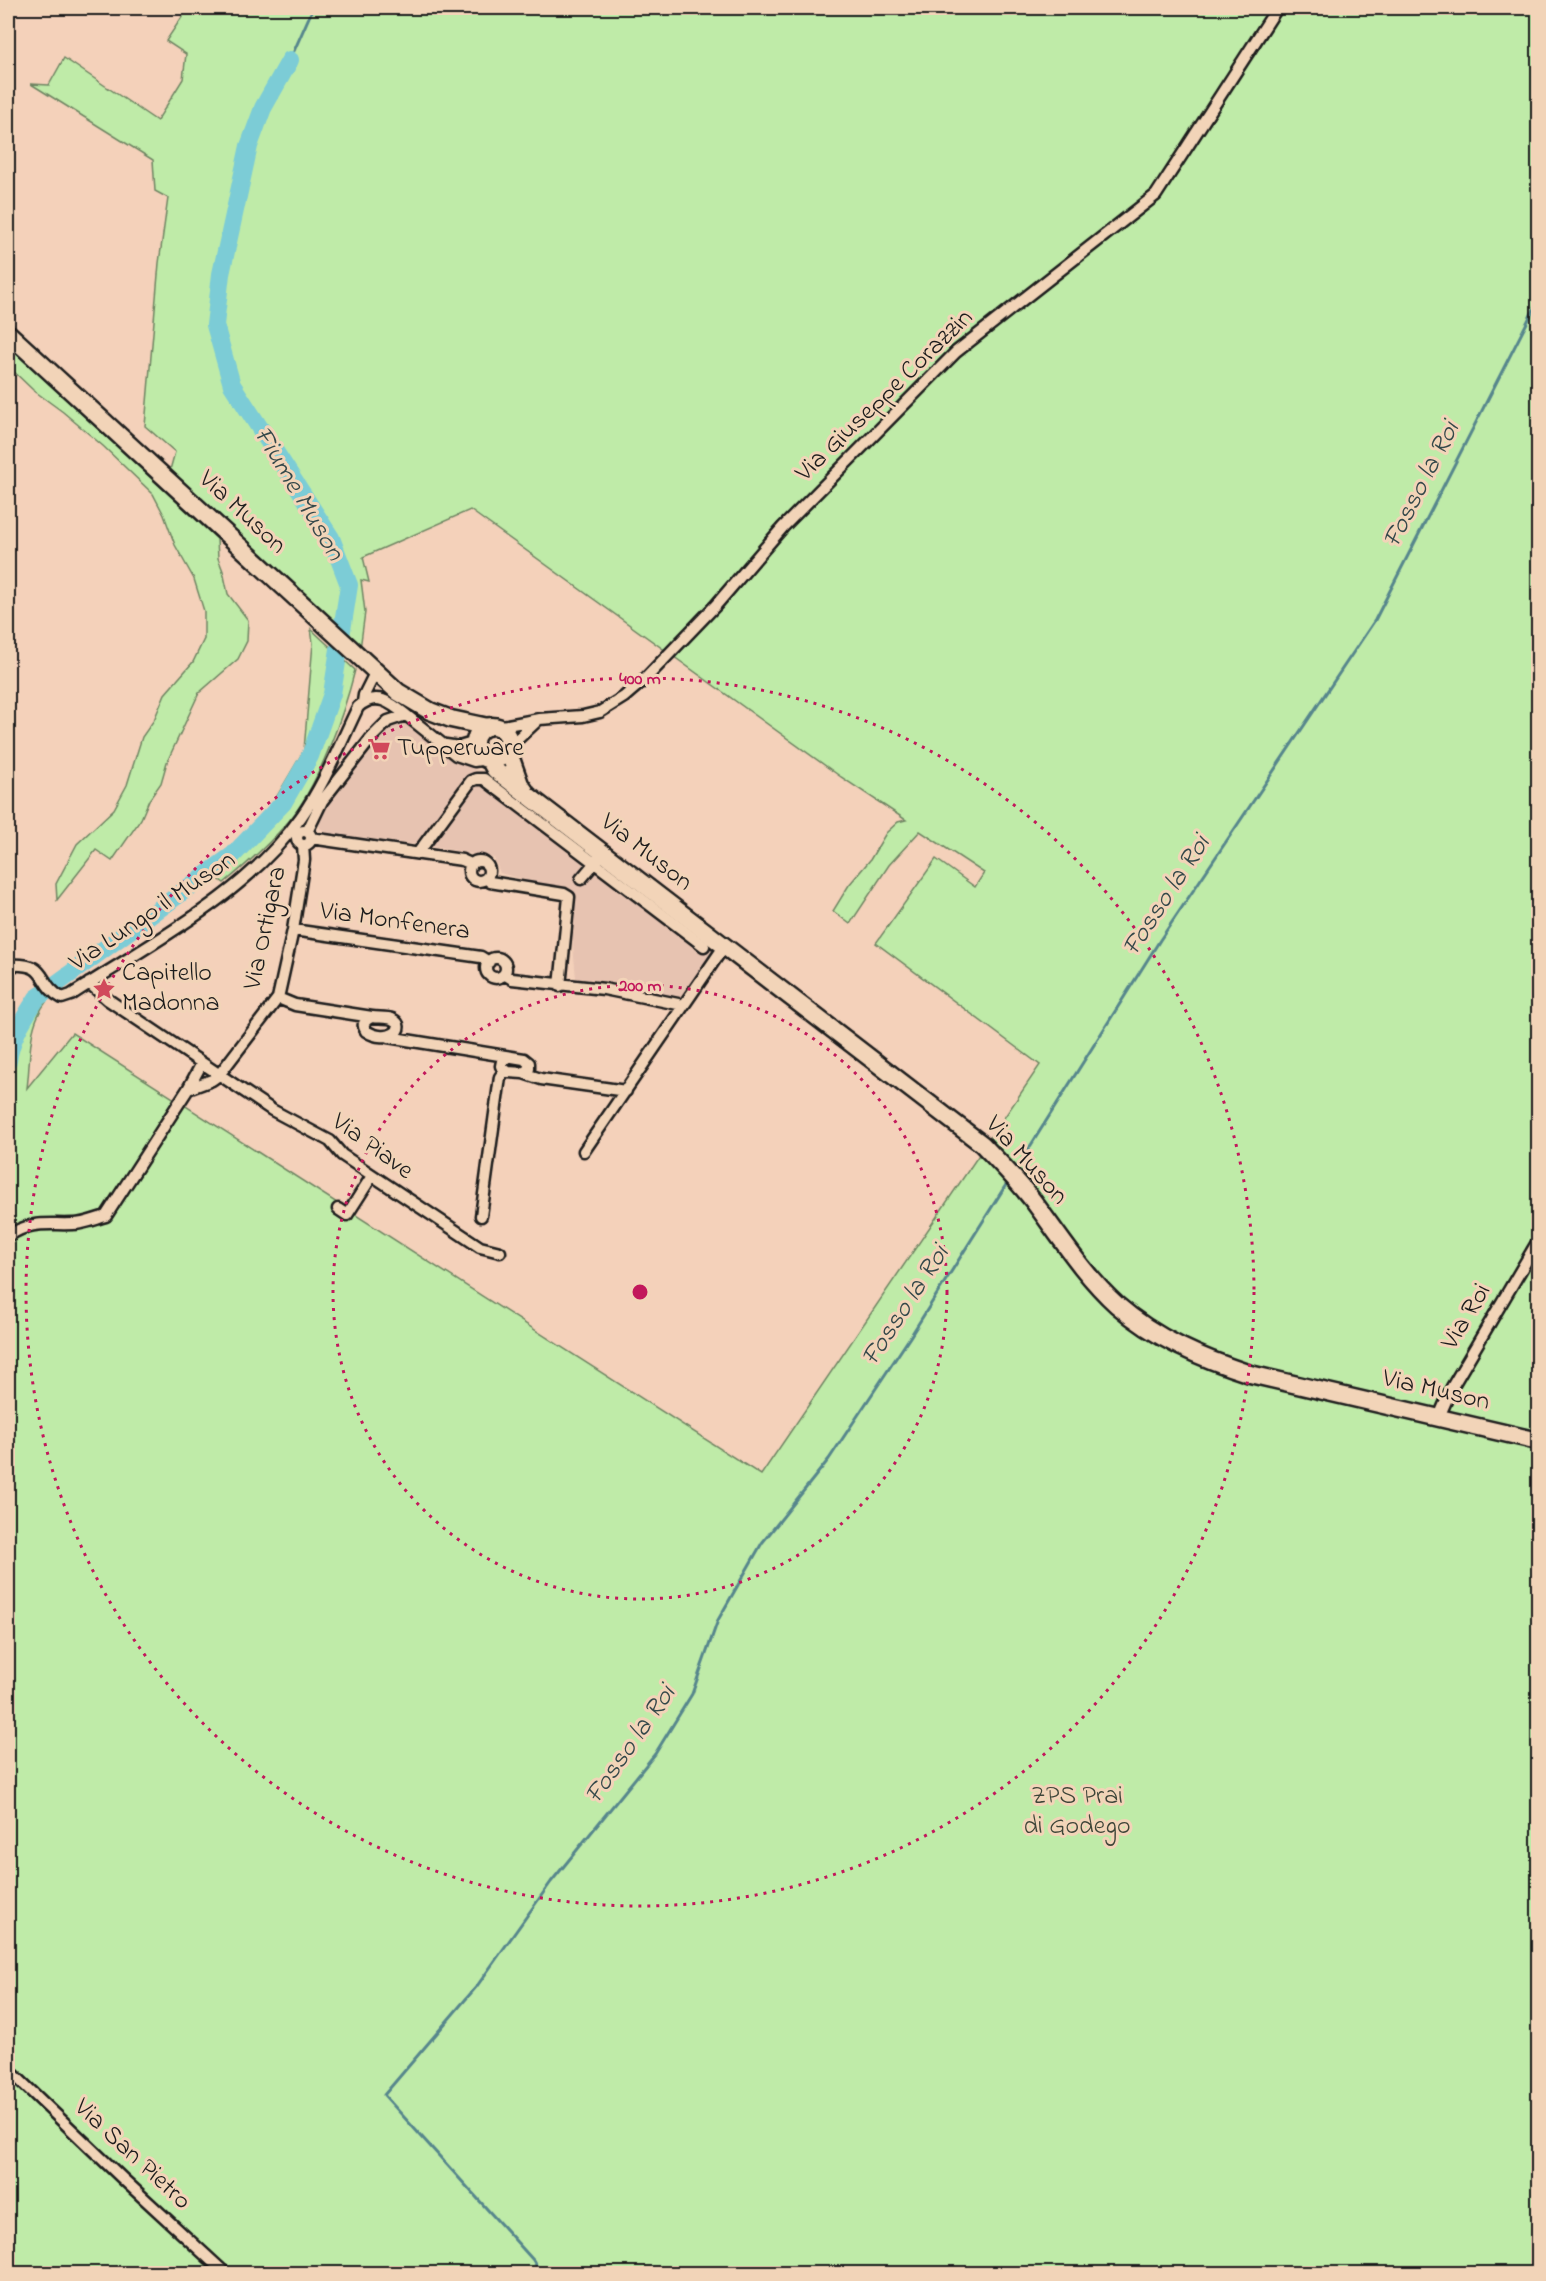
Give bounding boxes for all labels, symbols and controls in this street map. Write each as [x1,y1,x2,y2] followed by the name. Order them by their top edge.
[787,301,983,492] street label: Via Giuseppe Corazzin
[1374,413,1471,555] water label: Fosso la Roi
[243,420,354,569] water label: Fiume Muson
[188,461,295,564] street label: Via Muson
[619,667,661,693] text: 400 m
[397,730,524,768] place label: Tupperware
[366,736,392,762] supermarket icon: Tupperware
[591,804,701,901] street label: Via Muson
[1113,826,1222,964] water label: Fosso la Roi
[61,842,244,982] street label: Via Lungo il Muson
[234,863,298,994] street label: Via Ortigara
[317,893,472,951] street label: Via Monfenera
[122,955,220,1023] place label: Capitello Madonna
[618,974,662,1000] text: 200 m
[91,976,117,1002] place icon: Capitello Madonna
[322,1104,421,1190] street label: Via Piave
[975,1107,1077,1214] street label: Via Muson
[852,1236,961,1374] water label: Fosso la Roi
[1432,1277,1502,1358] street label: Via Roi
[630,1282,650,1302] centre of rings
[1378,1360,1493,1422] street label: Via Muson
[576,1676,688,1812] water label: Fosso la Roi
[1023,1778,1131,1846] park label: ZPS Prai di Godego
[64,2090,199,2220] street label: Via San Pietro

